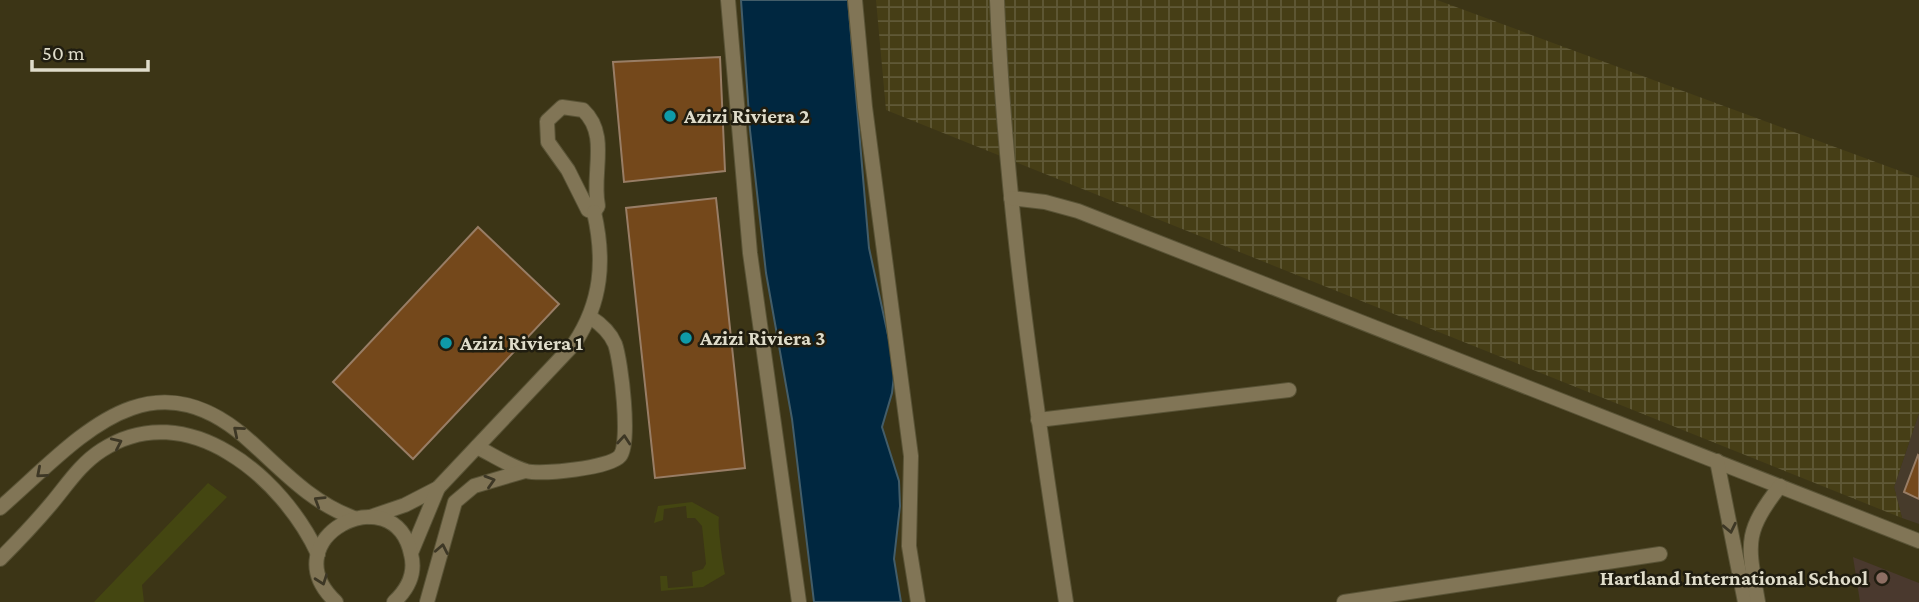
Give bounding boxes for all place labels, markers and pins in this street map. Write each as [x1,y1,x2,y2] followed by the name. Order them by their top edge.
[683,104,810,128] place label: Azizi Riviera 2
[662,108,678,124] marker: Azizi Riviera 2
[699,326,826,350] place label: Azizi Riviera 3
[678,330,694,346] marker: Azizi Riviera 3
[459,331,583,355] place label: Azizi Riviera 1
[438,335,454,351] marker: Azizi Riviera 1
[1600,566,1868,590] place label: Hartland International School
[1874,570,1890,586] marker: Hartland International School

